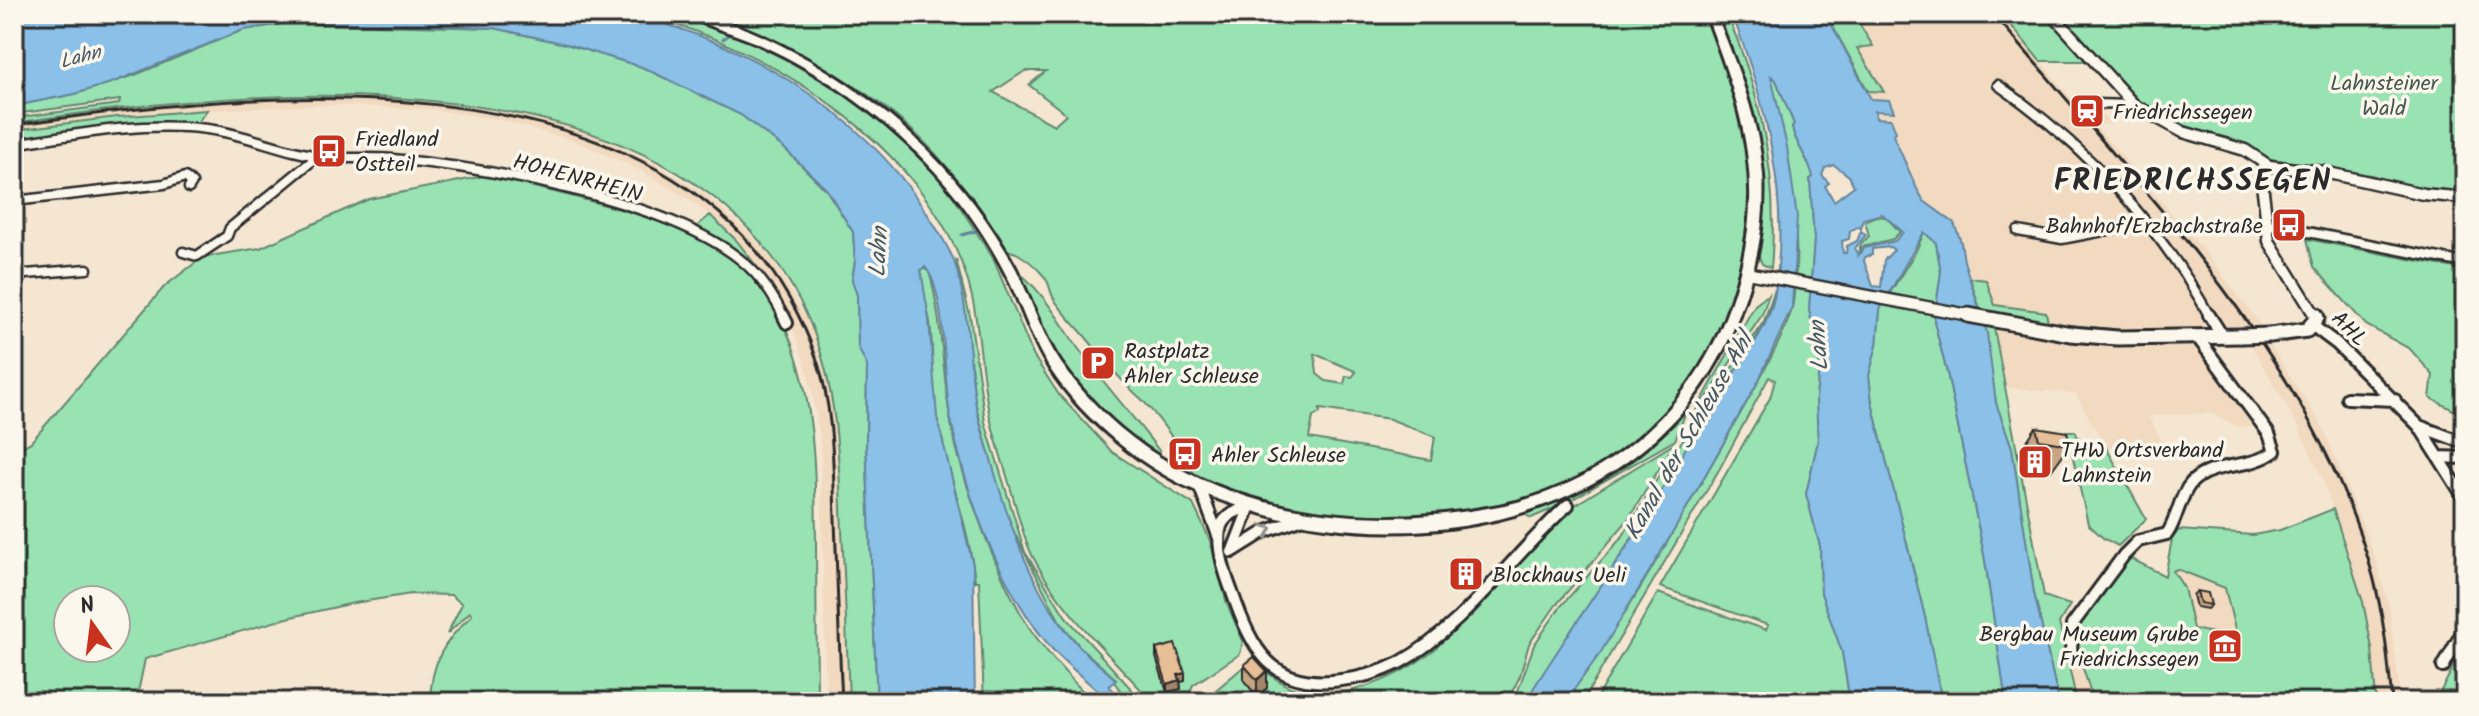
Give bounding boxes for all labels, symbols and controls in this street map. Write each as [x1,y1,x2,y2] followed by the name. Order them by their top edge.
[56,37,106,79] water label: Lahn
[2330,67,2440,127] park label: Lahnsteiner Wald
[2068,92,2106,130] station icon: Friedrichssegen
[2113,96,2253,131] place label: Friedrichssegen
[355,123,439,183] place label: Friedland Ostteil
[310,132,348,170] bus stop icon: Friedland Ostteil
[509,145,646,214] street label: HOHENRHEIN
[2054,158,2332,206] district label: FRIEDRICHSSEGEN
[2270,206,2308,244] bus stop icon: Bahnhof/Erzbachstraße
[2046,210,2263,245] place label: Bahnhof/Erzbachstraße
[859,224,900,278] water label: Lahn
[2322,303,2375,356] street label: AHL
[1798,317,1841,372] water label: Lahn
[1614,322,1767,548] water label: Kanal der Schleuse Ahl
[1124,335,1259,395] place label: Rastplatz Ahler Schleuse
[1079,344,1117,382] parking icon: Rastplatz Ahler Schleuse
[2061,434,2224,494] place label: THW Ortsverband Lahnstein
[1166,435,1204,473] bus stop icon: Ahler Schleuse
[1211,439,1346,474] place label: Ahler Schleuse
[2016,443,2054,481] building icon: THW Ortsverband Lahnstein
[1259,524,1273,540] one-way arrow
[1447,555,1485,593] building icon: Blockhaus Ueli
[1492,559,1627,594] place label: Blockhaus Ueli
[52,584,132,664] north arrow
[77,588,99,626] text: N
[1979,618,2199,678] place label: Bergbau Museum Grube Friedrichssegen
[2206,627,2244,665] museum icon: Bergbau Museum Grube Friedrichssegen

